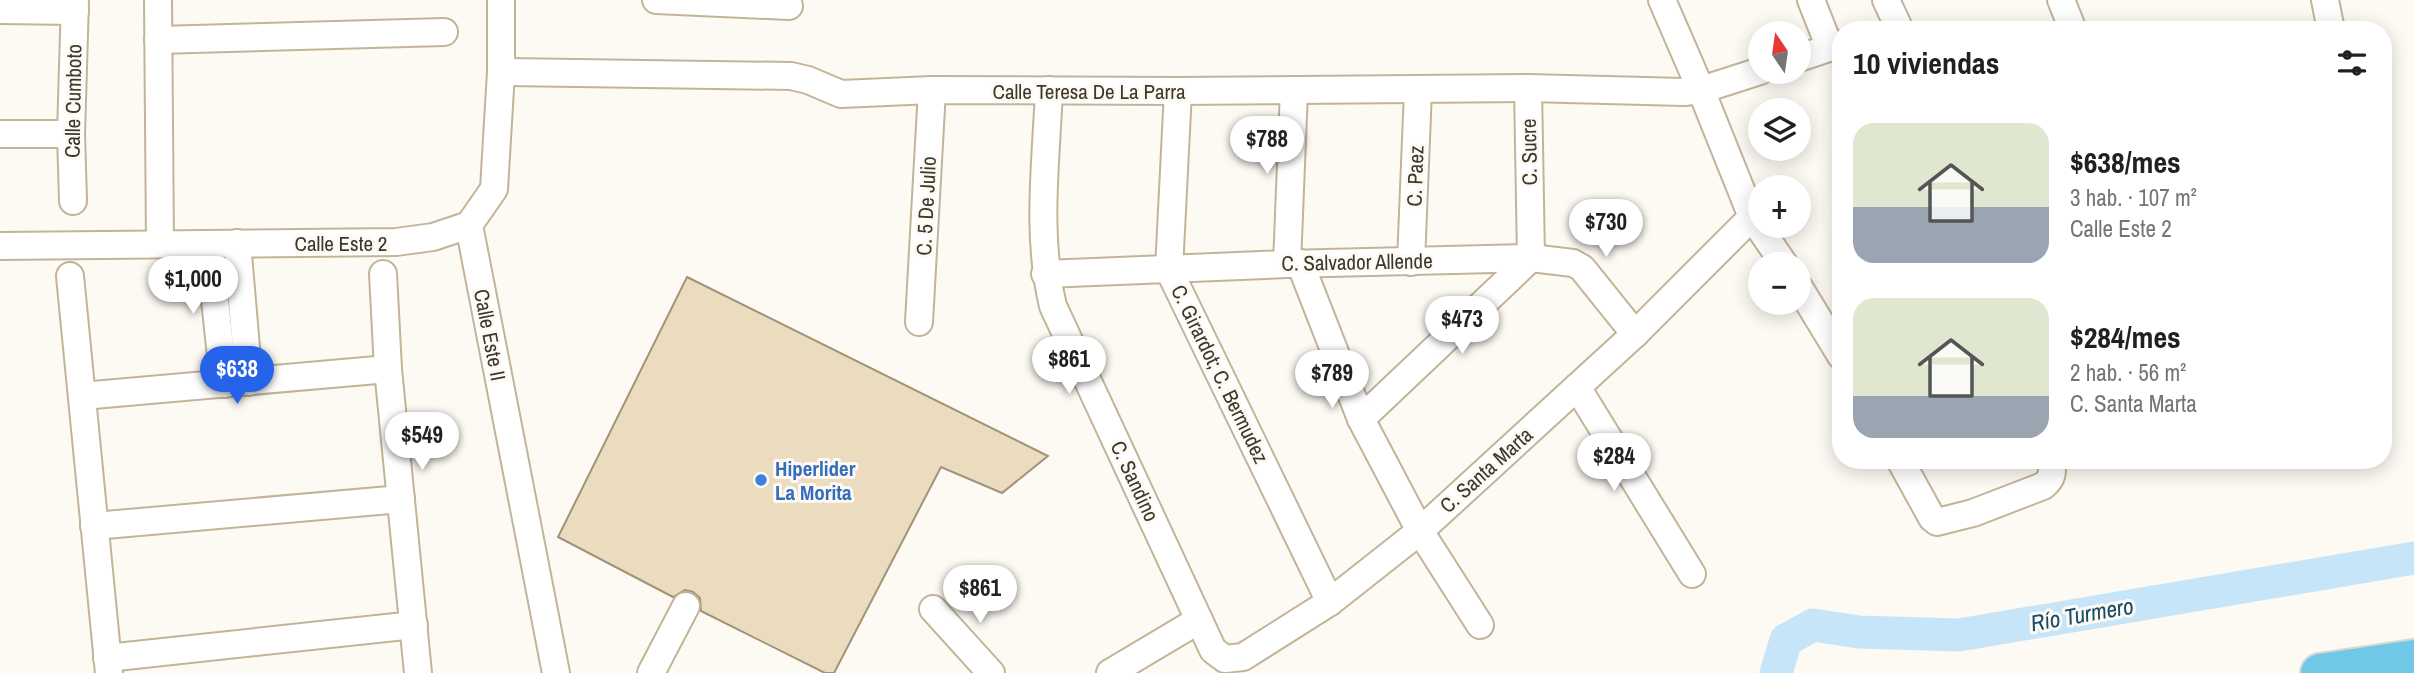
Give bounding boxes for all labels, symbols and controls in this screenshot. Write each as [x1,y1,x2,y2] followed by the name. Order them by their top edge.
[1748,21,1811,84] north arrow
[1748,21,1811,315] map controls
[1853,43,1999,83] text: 10 viviendas
[58,44,88,158] street label: Calle Cumboto
[2333,44,2371,82] icon: filters
[992,77,1186,106] street label: Calle Teresa De La Parra
[1748,98,1811,161] button: layers
[1226,116,1308,176] pin: $788
[1514,118,1544,186] street label: C. Sucre
[1246,123,1288,154] text: $788
[2070,142,2181,182] text: $638/mes
[1399,144,1431,207] street label: C. Paez
[1909,151,1993,235] icon: home
[909,156,943,256] street label: C. 5 De Julio
[1748,175,1811,238] button: +
[2070,182,2197,213] text: 3 hab. · 107 m²
[1565,200,1647,259] pin: $730
[1585,206,1627,237] text: $730
[2070,213,2172,244] text: Calle Este 2
[295,229,387,258] street label: Calle Este 2
[1281,246,1433,278] street label: C. Salvador Allende
[1748,252,1811,315] button: −
[136,256,250,316] pin: $1,000
[164,263,222,294] text: $1,000
[1164,280,1276,468] street label: C. Girardot; C. Bermudez
[467,287,513,383] street label: Calle Este II
[1421,296,1503,356] pin: $473
[1441,303,1483,334] text: $473
[2070,317,2181,357] text: $284/mes
[1909,326,1993,410] icon: home
[1028,336,1110,396] pin: $861
[1048,343,1090,374] text: $861
[196,346,278,406] pin: $638
[1291,350,1373,410] pin: $789
[216,353,258,384] text: $638
[1311,357,1353,388] text: $789
[2070,357,2186,388] text: 2 hab. · 56 m²
[2070,388,2197,419] text: C. Santa Marta
[381,412,463,472] pin: $549
[401,419,443,450] text: $549
[1433,420,1539,520] street label: C. Santa Marta
[1573,434,1655,493] pin: $284
[1104,436,1166,526] street label: C. Sandino
[1593,440,1635,471] text: $284
[775,454,856,507] place label: Hiperlider La Morita
[753,472,769,488] marker: Hiperlider La Morita
[939,566,1021,625] pin: $861
[959,572,1001,603] text: $861
[2028,590,2136,638] water label: Río Turmero

